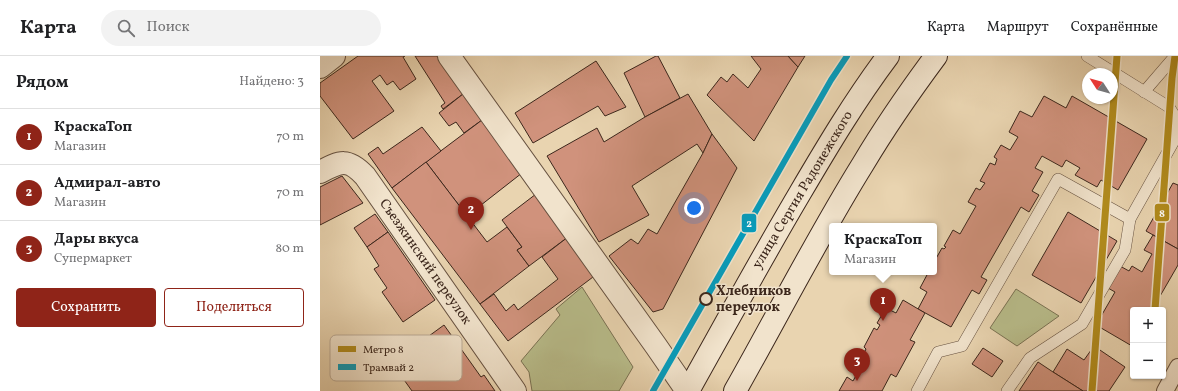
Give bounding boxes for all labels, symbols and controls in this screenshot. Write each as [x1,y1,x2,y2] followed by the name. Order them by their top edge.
[101,10,381,46] search box
[20,15,77,41] text: Карта
[115,17,137,39] icon: search
[147,17,190,38] text: Поиск
[927,18,965,37] text: Карта
[987,18,1049,37] text: Маршрут
[1071,18,1158,37] text: Сохранённые
[1082,68,1118,104] north arrow
[16,71,69,94] text: Рядом
[239,73,304,91] text: Найдено: 3
[748,107,858,273] street label: улица Сергия Радонежского
[54,117,132,138] text: КраскаТоп
[26,128,32,146] text: 1
[276,128,304,146] text: 70 m
[54,138,106,156] text: Магазин
[54,173,161,194] text: Адмирал-авто
[26,184,32,202] text: 2
[276,184,304,202] text: 70 m
[54,194,106,212] text: Магазин
[374,195,476,329] street label: Съезжинский переулок
[458,197,484,230] pin: 2
[684,198,704,218] your location
[1154,203,1170,222] line badge: 8
[1159,207,1165,222] text: 8
[741,213,757,233] line badge: 2
[746,217,752,232] text: 2
[829,223,937,275] popup
[54,229,139,250] text: Дары вкуса
[844,230,922,251] text: КраскаТоп
[26,240,32,258] text: 3
[275,240,304,258] text: 80 m
[54,250,132,268] text: Супермаркет
[844,251,896,269] text: Магазин
[716,282,791,317] place label: Хлебников переулок
[16,288,156,327] button: Сохранить
[164,288,304,327] button: Поделиться
[870,288,896,321] pin: 1
[699,292,713,306] marker: Хлебников переулок
[1130,307,1166,379] map controls
[1130,307,1166,343] button: +
[330,335,462,381] legend
[363,343,404,358] text: Метро 8
[1130,343,1166,379] button: −
[844,348,870,381] pin: 3
[363,361,414,376] text: Трамвай 2

